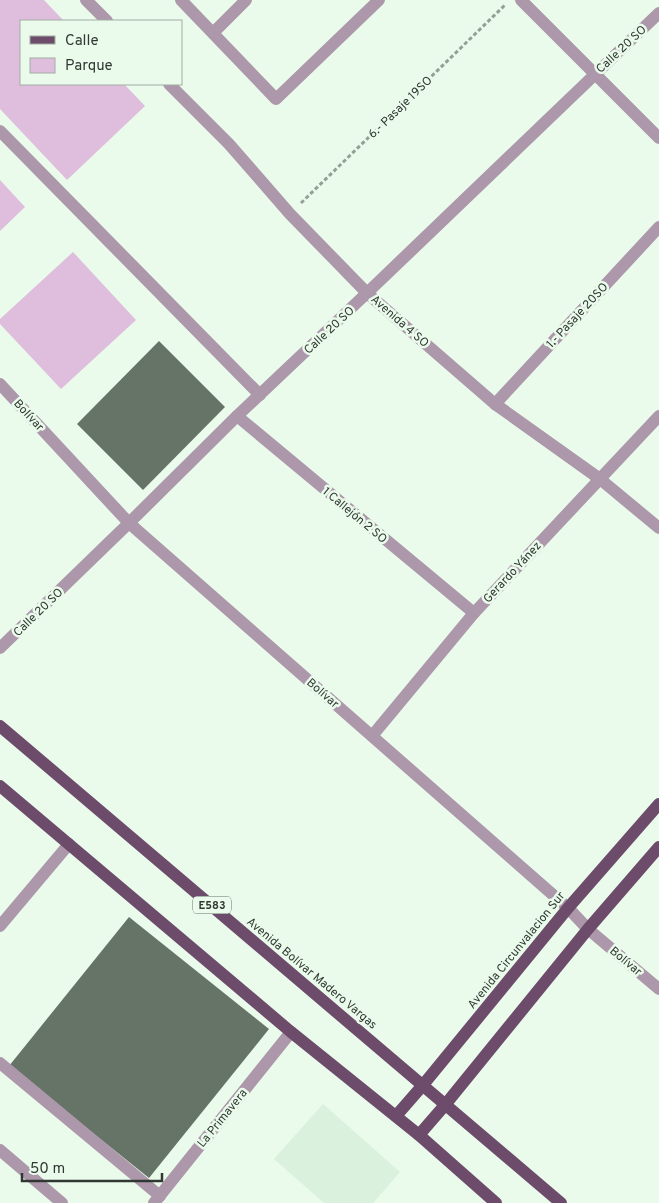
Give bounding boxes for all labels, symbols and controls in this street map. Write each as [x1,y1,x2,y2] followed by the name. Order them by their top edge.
[20,20,182,85] legend
[593,22,650,77] street label: Calle 20 SO
[65,32,99,51] text: Calle
[65,57,113,76] text: Parque
[365,73,436,142] street label: 6.- Pasaje 19SO
[543,280,612,352] street label: 1.- Pasaje 20SO
[367,292,432,351] street label: Avenida 4 SO
[301,303,358,358] street label: Calle 20 SO
[9,396,47,435] street label: Bolívar
[319,484,390,547] street label: 1 Callejón 2 SO
[480,539,545,607] street label: Gerardo Yánez
[10,585,67,641] street label: Calle 20 SO
[303,675,342,712] street label: Bolívar
[465,888,569,1013] street label: Avenida Circunvalacion Sur
[193,896,231,914] road number: E583
[243,914,380,1033] street label: Avenida Bolívar Madero Vargas
[606,943,645,980] street label: Bolívar
[194,1086,251,1151] street label: La Primavera
[22,1150,162,1182] scale bar
[30,1160,65,1179] text: 50 m

